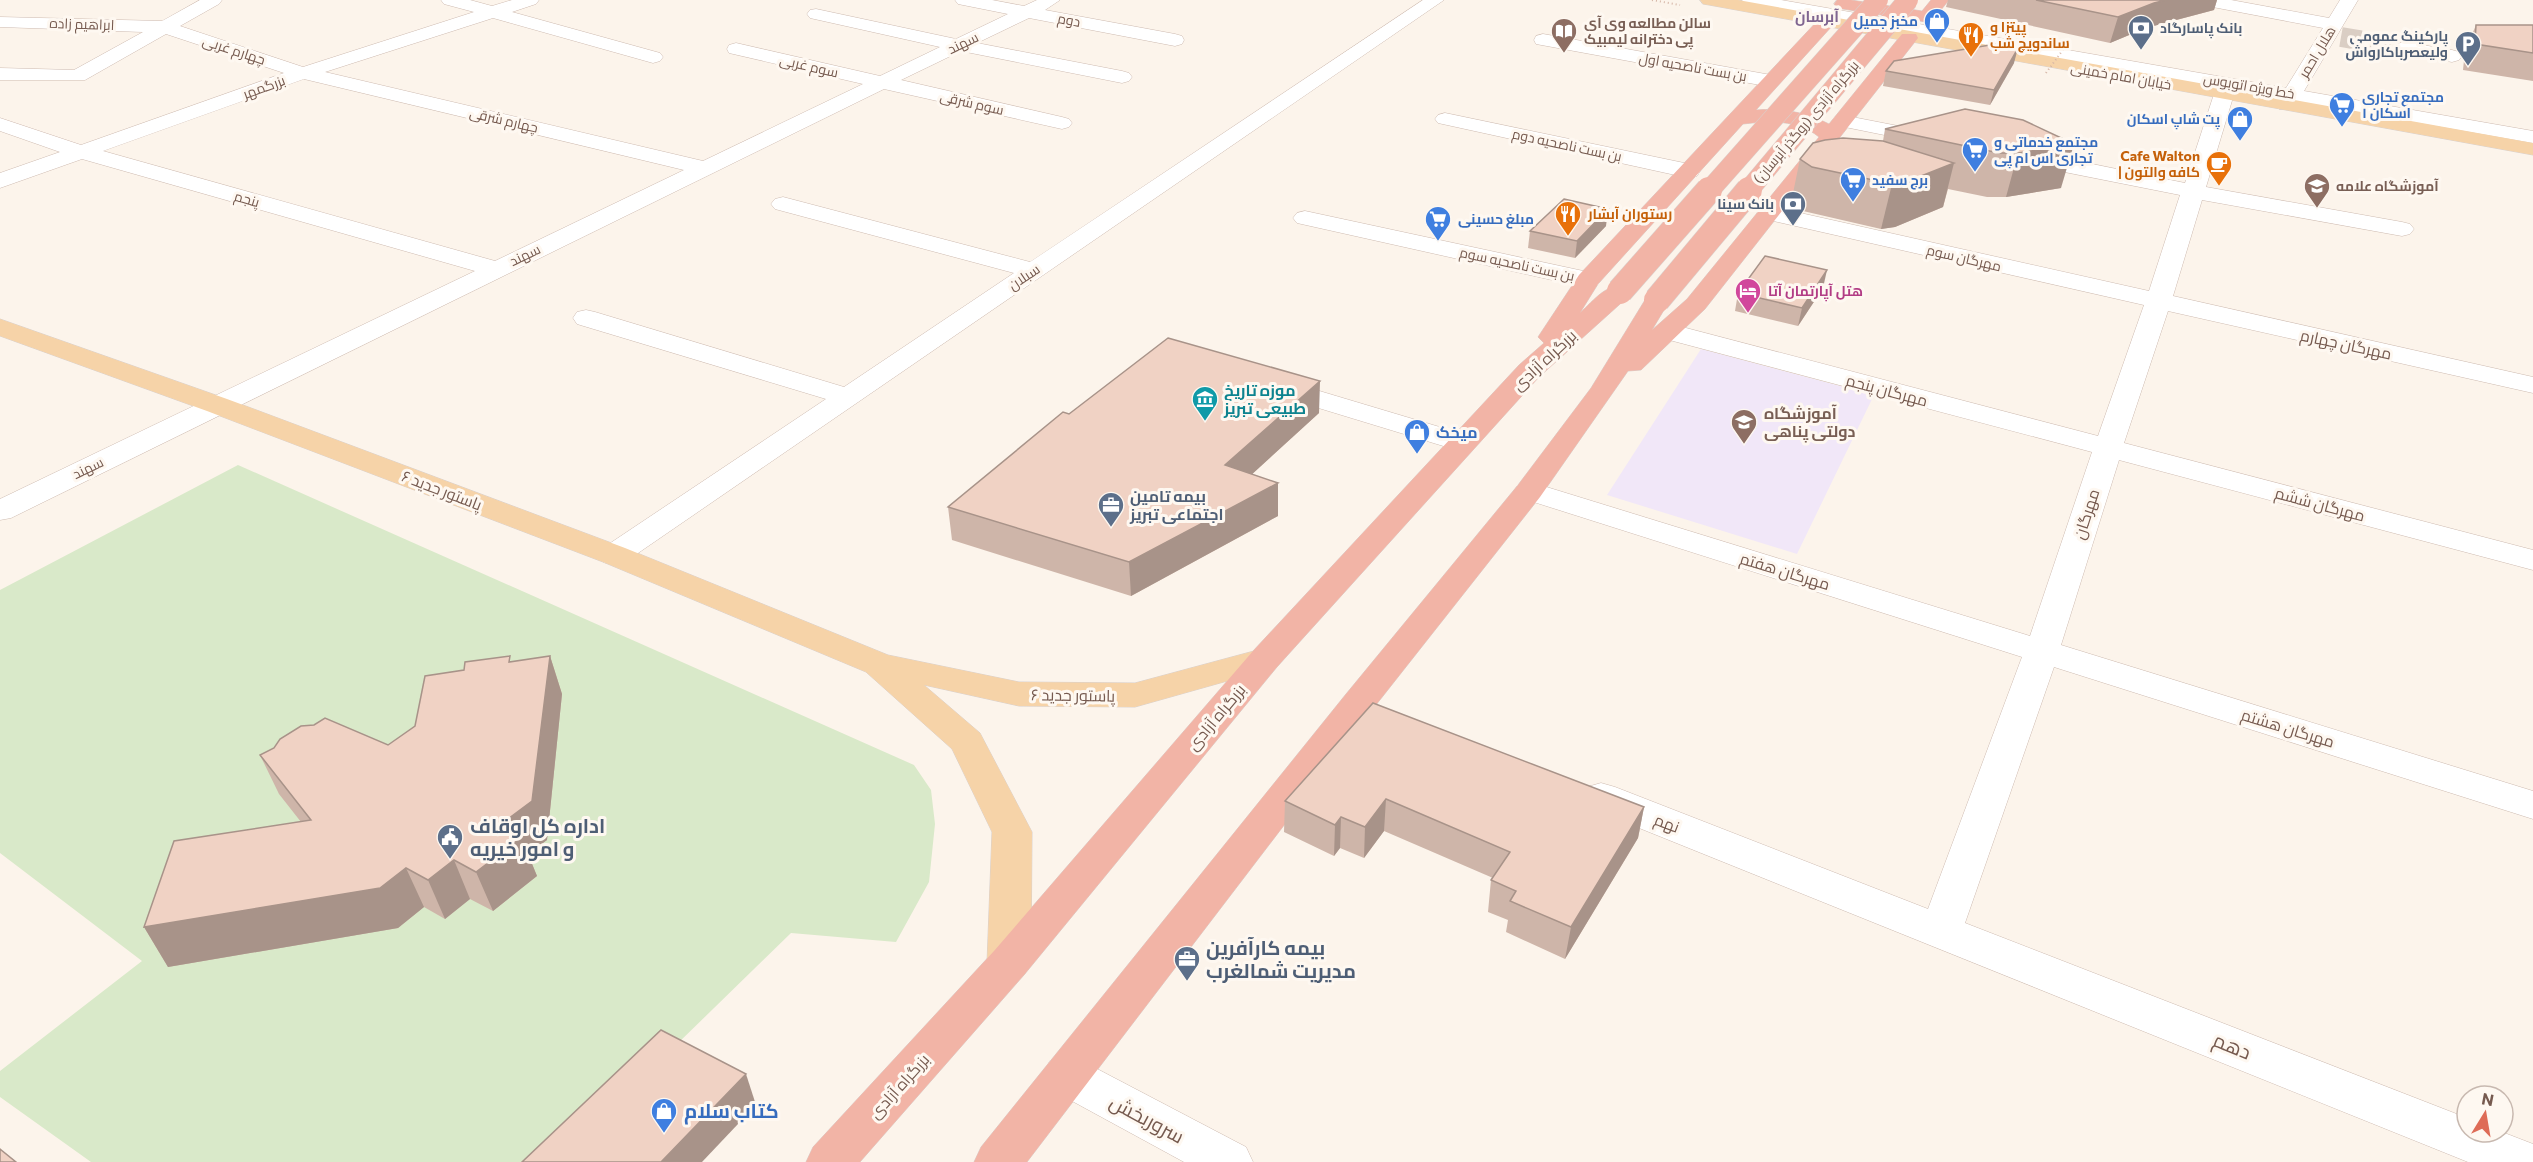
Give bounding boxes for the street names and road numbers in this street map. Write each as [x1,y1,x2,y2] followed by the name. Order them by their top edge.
[1056,9,1082,32] street label: دوم
[49,14,115,35] street label: ابراهیم زاده
[2294,23,2340,82] street label: هلال احمر
[944,28,981,57] street label: سهند
[200,31,268,70] street label: چهارم غربی
[1638,49,1748,85] street label: بن بست ناصحیه اول
[778,51,840,82] street label: سوم غربی
[1749,57,1862,187] street label: بزرگراه آزادی (روگذر آبرسان)
[2069,58,2173,95] street label: خیابان امام خمینی
[2202,69,2296,102] street label: خط ویژه اتوبوس
[239,71,287,102] street label: بزرگمهر
[938,87,1006,120] street label: سوم شرقی
[468,103,540,138] street label: چهارم شرقی
[1510,125,1624,166] street label: بن بست ناصحیه دوم
[232,187,262,212] street label: پنجم
[506,240,543,269] street label: سهند
[1925,241,2003,276] street label: مهرگان سوم
[1458,243,1576,286] street label: بن بست ناصحیه سوم
[1005,260,1043,293] street label: سبلان
[1508,325,1581,395] street label: بزرگراه آزادی
[2298,325,2394,365] street label: مهرگان چهارم
[1843,369,1930,412] street label: مهرگان پنجم
[69,453,106,482] street label: سهند
[398,466,486,517] street label: پاستور جدید ۶
[2272,482,2367,528] street label: مهرگان ششم
[2068,486,2104,542] street label: مهرگان
[1737,548,1832,596] street label: مهرگان هفتم
[1182,680,1250,755] street label: بزرگراه آزادی
[1031,684,1116,708] street label: پاستور جدید ۶
[2238,704,2337,754] street label: مهرگان هشتم
[1651,809,1682,839] street label: نهم
[2209,1027,2255,1066] street label: دهم
[865,1049,934,1123] street label: بزرگراه آزادی
[1105,1089,1189,1149] street label: سروربخش

